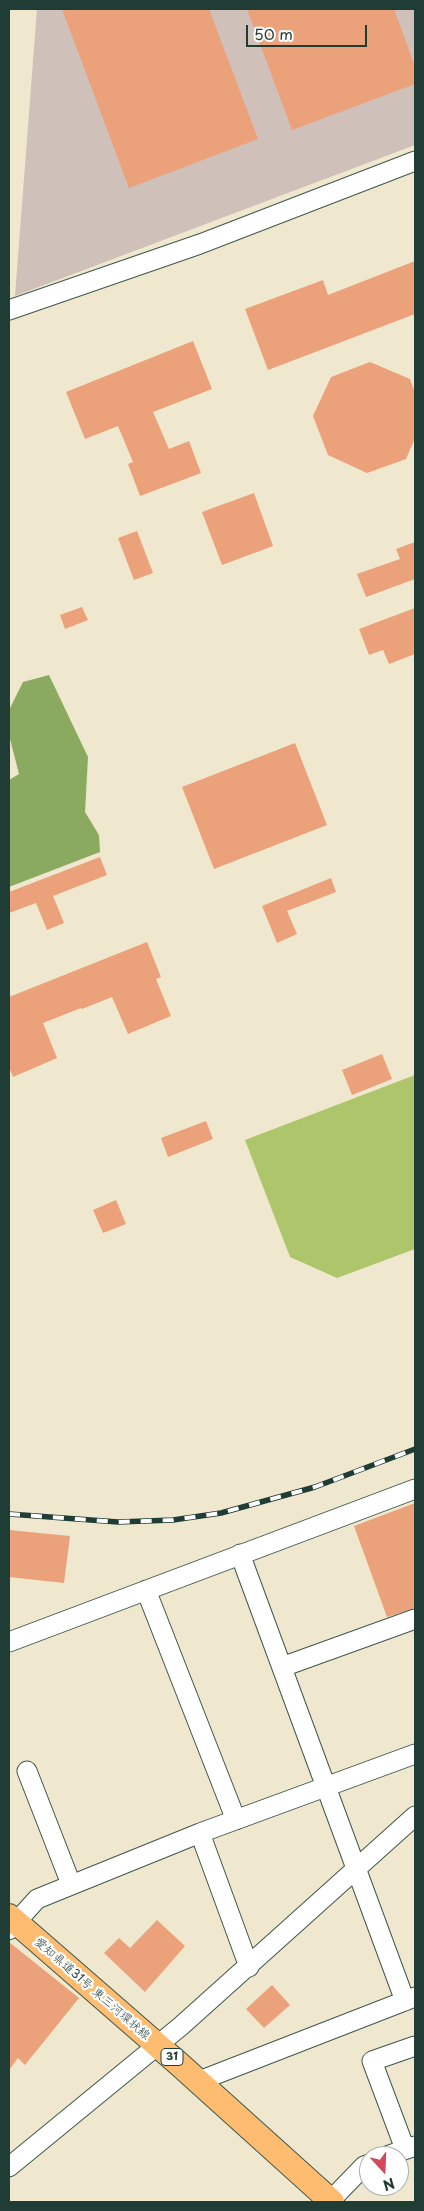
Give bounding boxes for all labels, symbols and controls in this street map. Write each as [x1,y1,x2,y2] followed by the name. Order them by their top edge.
[249,15,370,47] scale bar
[254,22,293,45] text: 50 m
[31,1935,153,2043] street label: 愛知県道31号 東三河環状線
[161,2048,183,2066] road number: 31
[359,2146,409,2196] north arrow
[380,2173,398,2196] text: N

